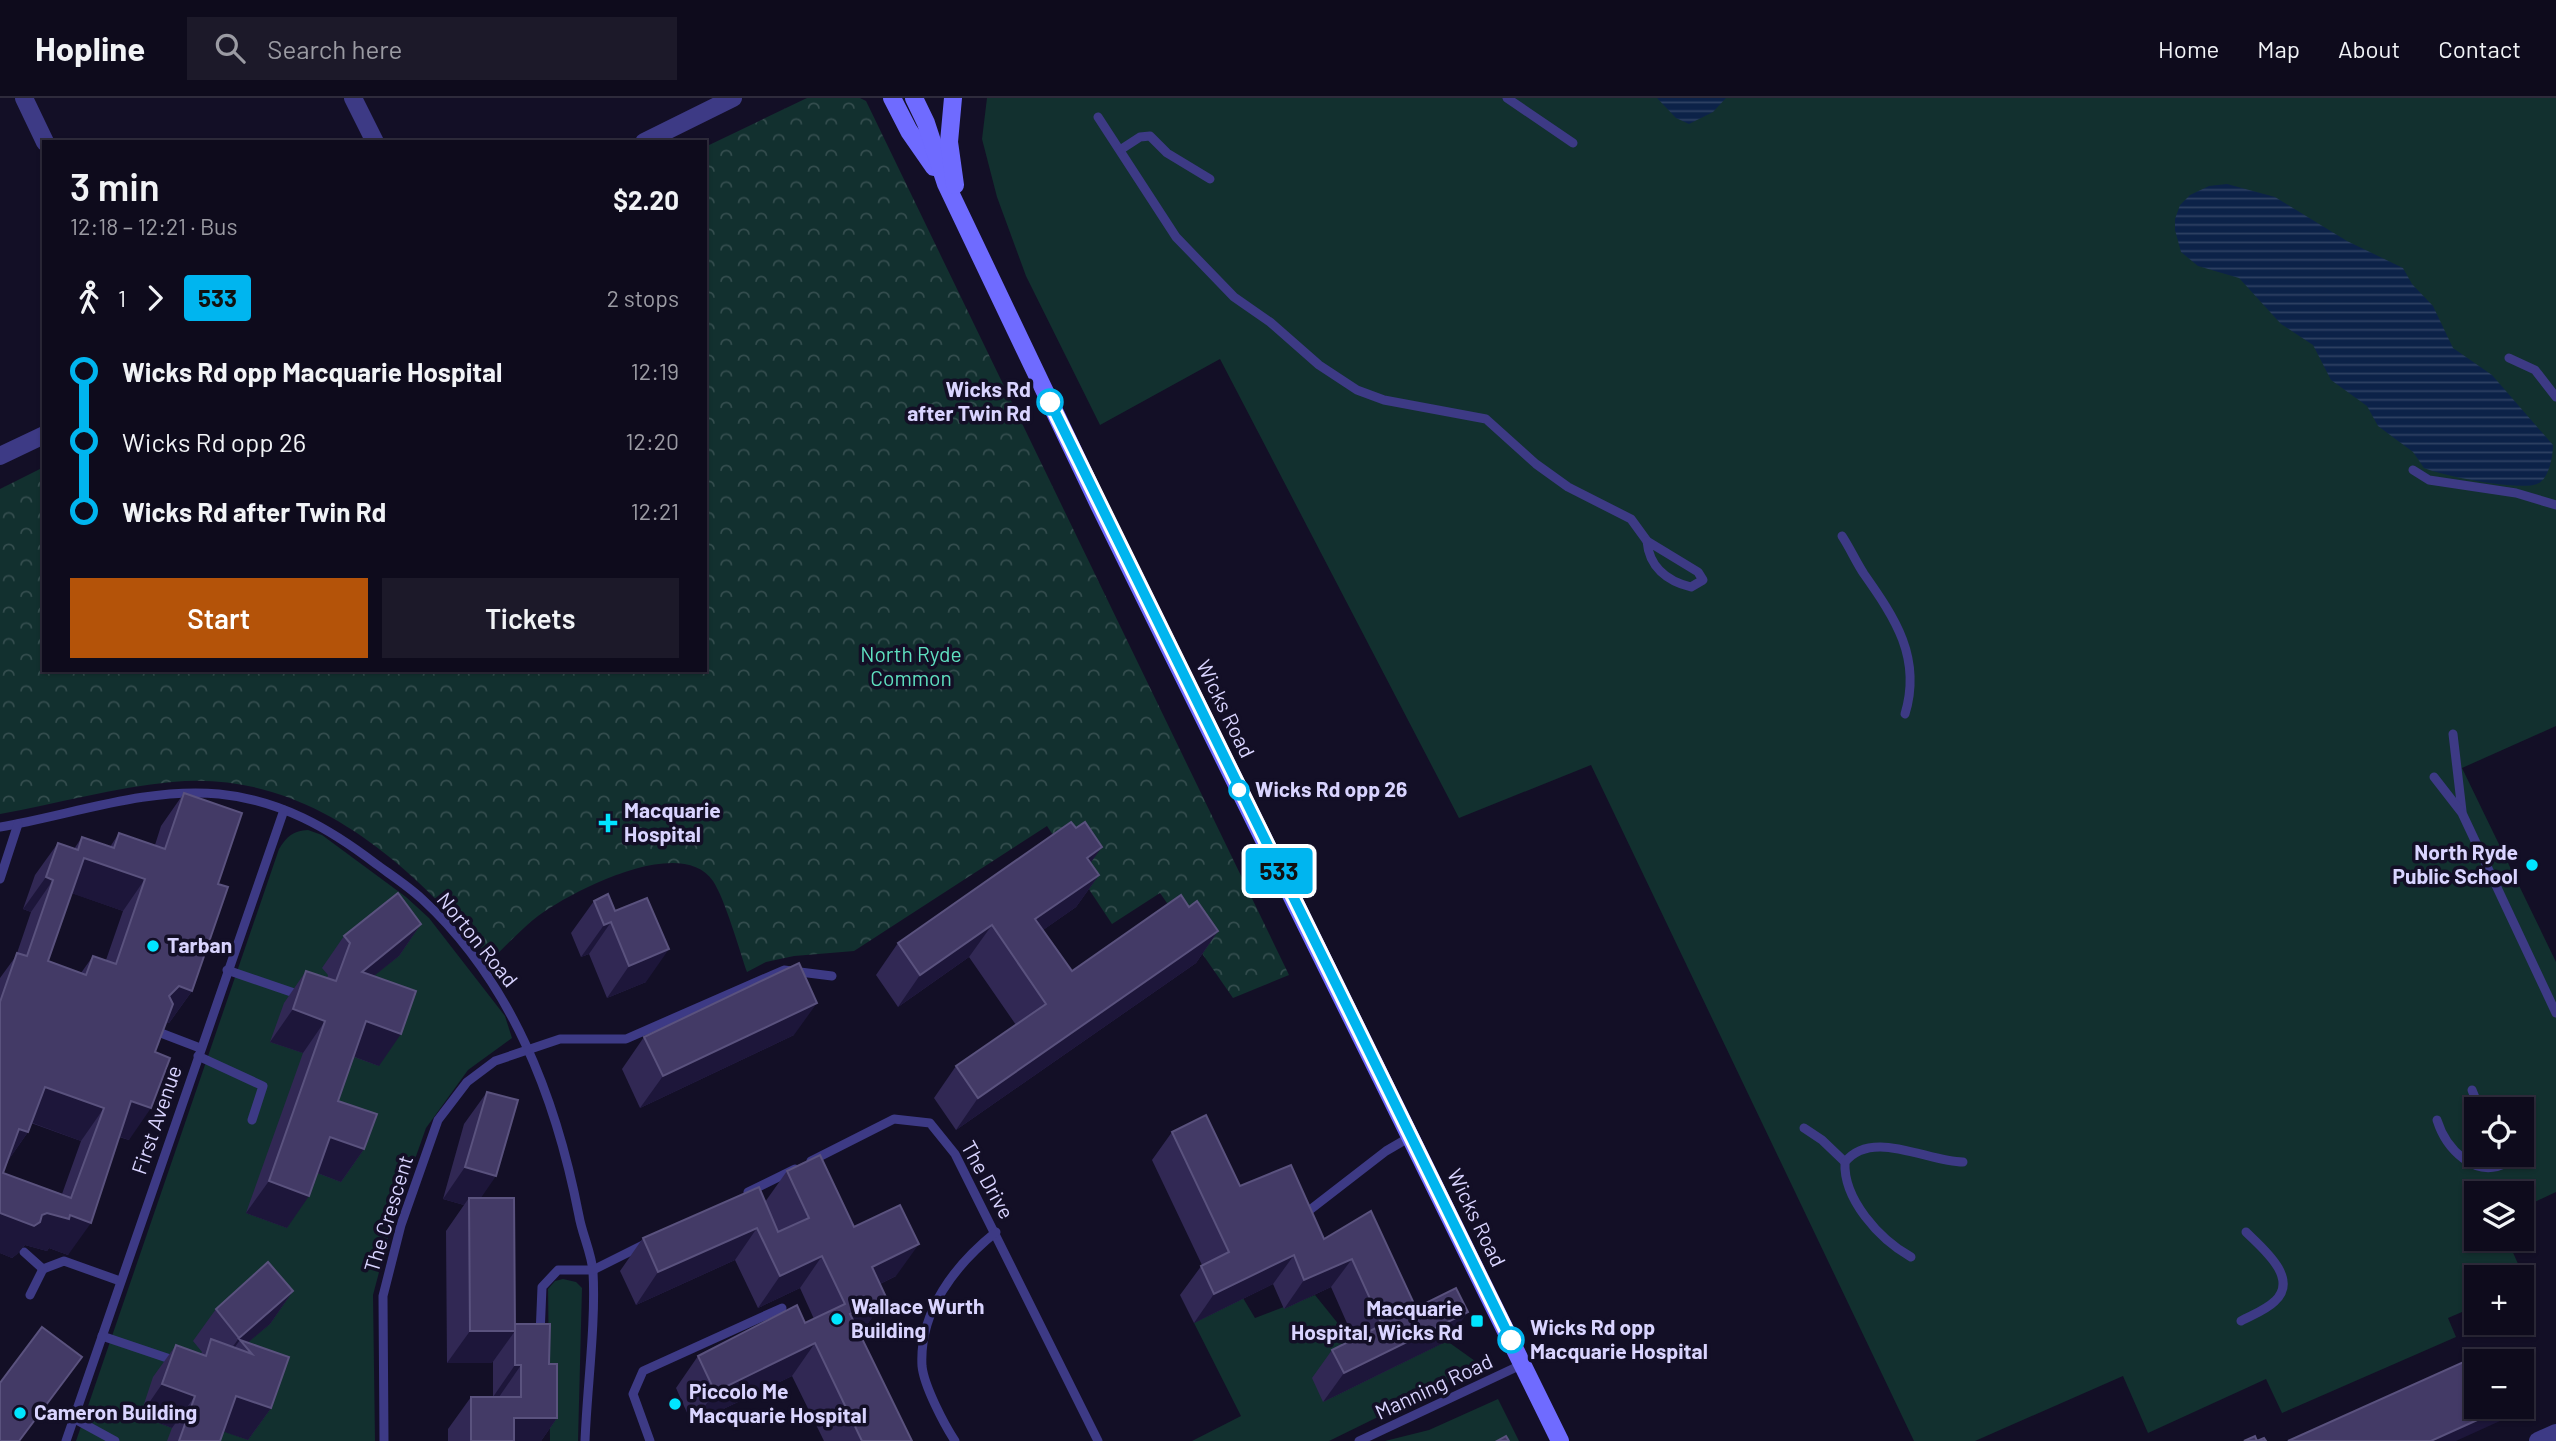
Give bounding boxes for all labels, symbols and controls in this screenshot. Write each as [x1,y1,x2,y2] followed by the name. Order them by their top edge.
[187,17,677,80] search box
[35,28,145,68] text: Hopline
[211,29,249,67] icon: search
[267,33,402,64] text: Search here
[2158,34,2219,63] text: Home
[2257,34,2300,63] text: Map
[2338,34,2400,63] text: About
[2438,34,2521,63] text: Contact
[70,163,160,209] text: 3 min
[613,184,679,215] text: $2.20
[70,212,238,240] text: 12:18 – 12:21 · Bus
[70,279,108,317] icon: walk
[136,279,174,317] icon: forward
[198,283,237,312] text: 533
[118,284,126,312] text: 1
[607,284,679,312] text: 2 stops
[122,356,502,387] text: Wicks Rd opp Macquarie Hospital
[631,357,679,385] text: 12:19
[907,376,1031,425] place label: Wicks Rd after Twin Rd
[1037,389,1063,415] marker: Wicks Rd after Twin Rd
[122,426,306,457] text: Wicks Rd opp 26
[626,427,679,455] text: 12:20
[122,496,386,527] text: Wicks Rd after Twin Rd
[631,497,679,525] text: 12:21
[70,578,368,658] button: Start
[382,578,679,658] button: Tickets
[860,641,962,690] park label: North Ryde Common
[1192,655,1261,761] street label: Wicks Road
[1255,776,1407,801] place label: Wicks Rd opp 26
[1229,780,1249,800] marker: Wicks Rd opp 26
[624,797,721,846] place label: Macquarie Hospital
[598,813,618,833] marker: Macquarie Hospital
[2392,839,2518,888] place label: North Ryde Public School
[1239,848,1319,894] line badge: 533
[1260,856,1298,885] text: 533
[2524,857,2540,873] marker: North Ryde Public School
[432,887,524,991] street label: Norton Road
[167,932,232,957] place label: Tarban
[145,938,161,954] marker: Tarban
[125,1062,186,1177] street label: First Avenue
[2464,1097,2534,1419] map controls
[2464,1097,2534,1167] button: locate
[957,1136,1020,1223] street label: The Drive
[358,1152,417,1275] street label: The Crescent
[1443,1164,1512,1270] street label: Wicks Road
[2464,1181,2534,1251] button: layers
[2464,1265,2534,1335] button: +
[851,1293,984,1342] place label: Wallace Wurth Building
[1291,1295,1463,1344] place label: Macquarie Hospital, Wicks Rd
[829,1311,845,1327] marker: Wallace Wurth Building
[1469,1313,1485,1329] marker: Macquarie Hospital, Wicks Rd
[1530,1314,1708,1363] place label: Wicks Rd opp Macquarie Hospital
[1498,1327,1524,1353] marker: Wicks Rd opp Macquarie Hospital
[1371,1347,1496,1424] street label: Manning Road
[2464,1349,2534,1419] button: −
[689,1378,867,1427] place label: Piccolo Me Macquarie Hospital
[667,1396,683,1412] marker: Piccolo Me Macquarie Hospital
[34,1399,197,1424] place label: Cameron Building
[12,1405,28,1421] marker: Cameron Building

